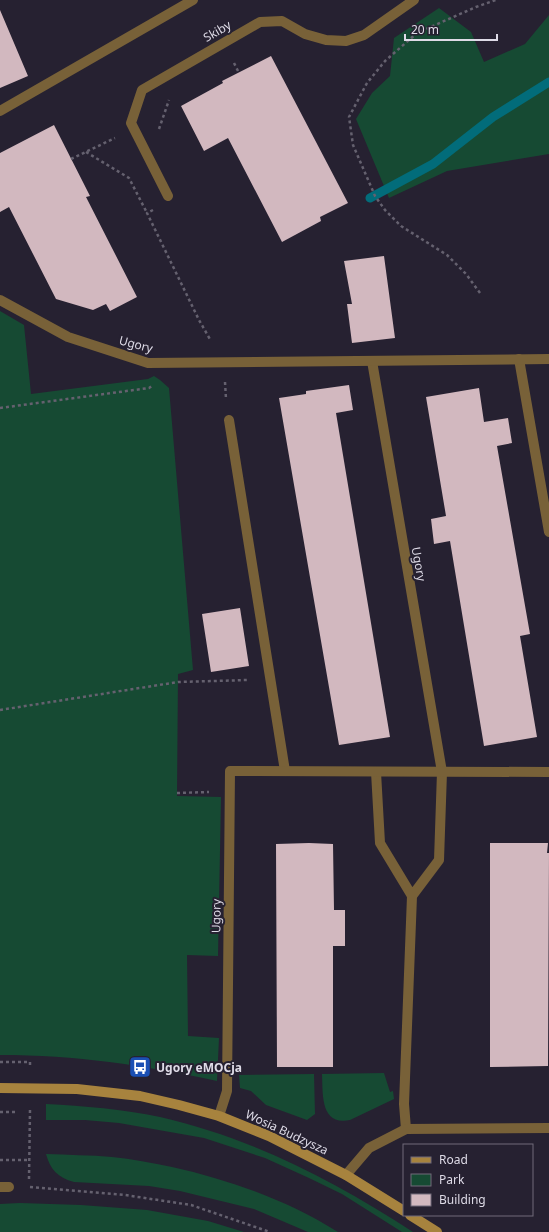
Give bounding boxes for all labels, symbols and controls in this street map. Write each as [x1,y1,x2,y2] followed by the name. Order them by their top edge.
[200,16,235,46] street label: Skiby
[405,16,497,42] scale bar
[411,21,439,38] text: 20 m
[117,331,156,357] street label: Ugory
[408,546,431,583] street label: Ugory
[207,898,225,933] street label: Ugory
[127,1054,153,1080] bus stop icon: Ugory eMOCja
[156,1059,242,1076] place label: Ugory eMOCja
[243,1105,331,1159] street label: Wosia Budzysza
[403,1144,533,1216] legend
[439,1151,468,1168] text: Road
[439,1171,465,1188] text: Park
[439,1191,486,1208] text: Building

